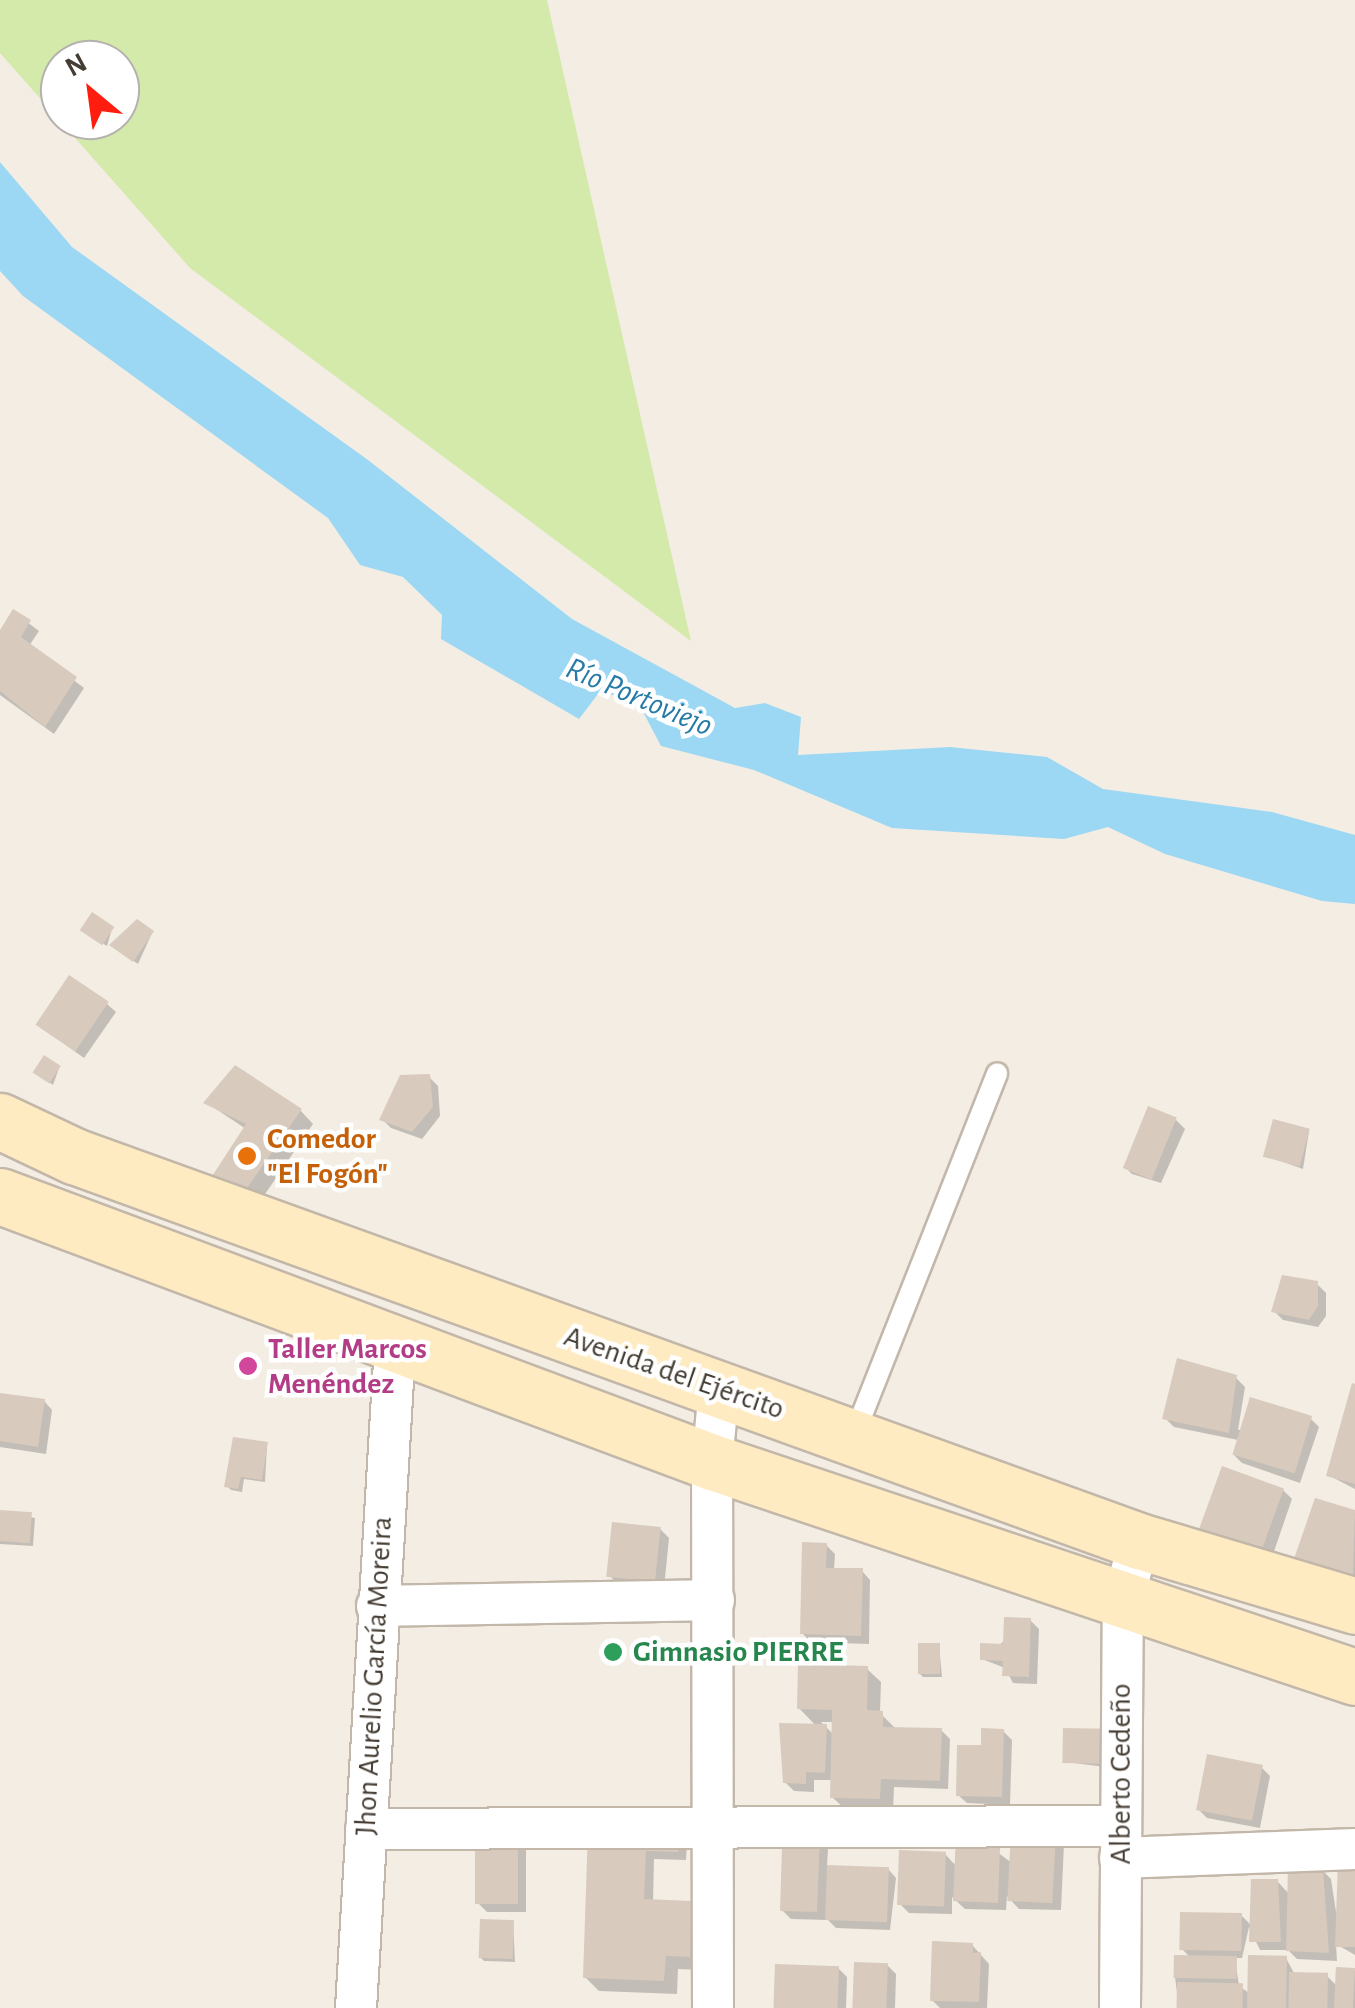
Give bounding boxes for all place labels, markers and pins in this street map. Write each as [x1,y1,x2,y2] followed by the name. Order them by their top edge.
[267,1121,388,1192] place label: Comedor "El Fogón"
[236,1145,258,1167] marker: Comedor "El Fogón"
[268,1331,427,1402] place label: Taller Marcos Menéndez
[237,1355,259,1377] marker: Taller Marcos Menéndez
[633,1634,843,1670] place label: Gimnasio PIERRE
[602,1641,624,1663] marker: Gimnasio PIERRE

